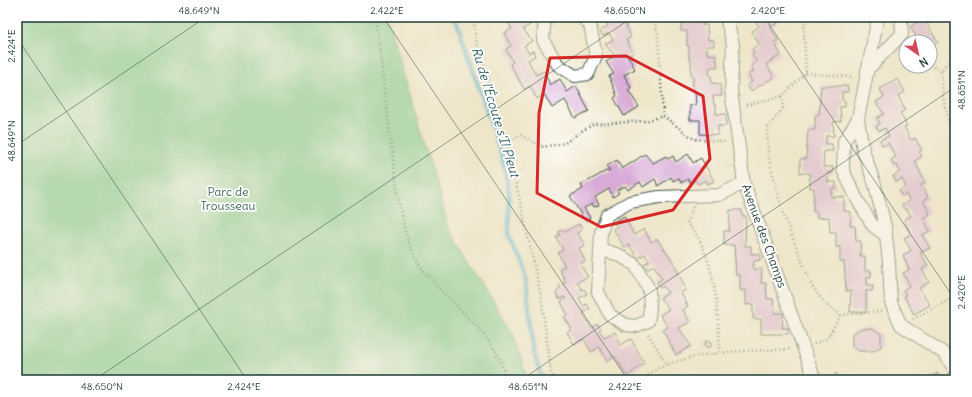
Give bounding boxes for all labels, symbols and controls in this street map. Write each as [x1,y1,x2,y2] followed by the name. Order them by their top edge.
[178,4,220,17] text: 48.649°N
[370,4,404,17] text: 2.422°E
[604,4,646,17] text: 48.650°N
[751,4,785,17] text: 2.420°E
[5,29,18,63] text: 2.424°E
[898,34,938,74] north arrow
[468,45,524,181] water label: Ru de l'Écoute s'Il Pleut
[917,54,931,70] text: N
[955,70,968,110] text: 48.651°N
[5,120,18,162] text: 48.649°N
[739,182,790,290] street label: Avenue des Champs
[200,184,256,213] park label: Parc de Trousseau
[955,275,968,309] text: 2.420°E
[81,380,123,393] text: 48.650°N
[227,380,261,393] text: 2.424°E
[508,380,548,393] text: 48.651°N
[608,380,642,393] text: 2.422°E

